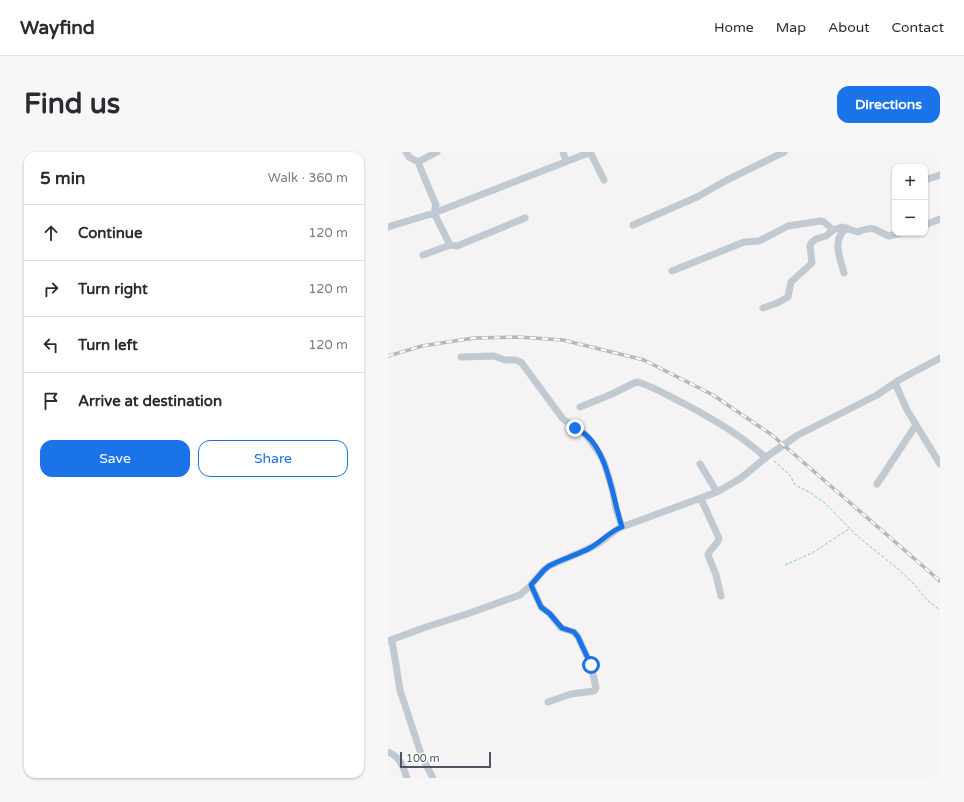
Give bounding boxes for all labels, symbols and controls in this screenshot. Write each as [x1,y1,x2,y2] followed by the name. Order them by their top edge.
[20,17,95,39] text: Wayfind
[714,19,754,36] text: Home
[776,19,806,36] text: Map
[828,19,870,36] text: About
[892,19,944,36] text: Contact
[837,86,940,123] button: Directions
[24,87,120,121] text: Find us
[892,164,928,236] map controls
[892,164,928,200] button: +
[40,168,85,189] text: 5 min
[268,170,348,186] text: Walk · 360 m
[892,200,928,236] button: −
[40,222,62,244] icon: ahead
[78,224,142,242] text: Continue
[308,225,348,241] text: 120 m
[40,278,62,300] icon: right
[78,280,148,298] text: Turn right
[308,281,348,297] text: 120 m
[40,334,62,356] icon: left
[78,336,138,354] text: Turn left
[308,337,348,353] text: 120 m
[40,390,62,412] icon: arrive
[78,392,222,410] text: Arrive at destination
[566,419,584,437] route end
[40,440,190,477] button: Save
[198,440,348,477] button: Share
[582,656,600,674] route start
[400,750,491,769] scale bar
[406,752,440,765] text: 100 m

